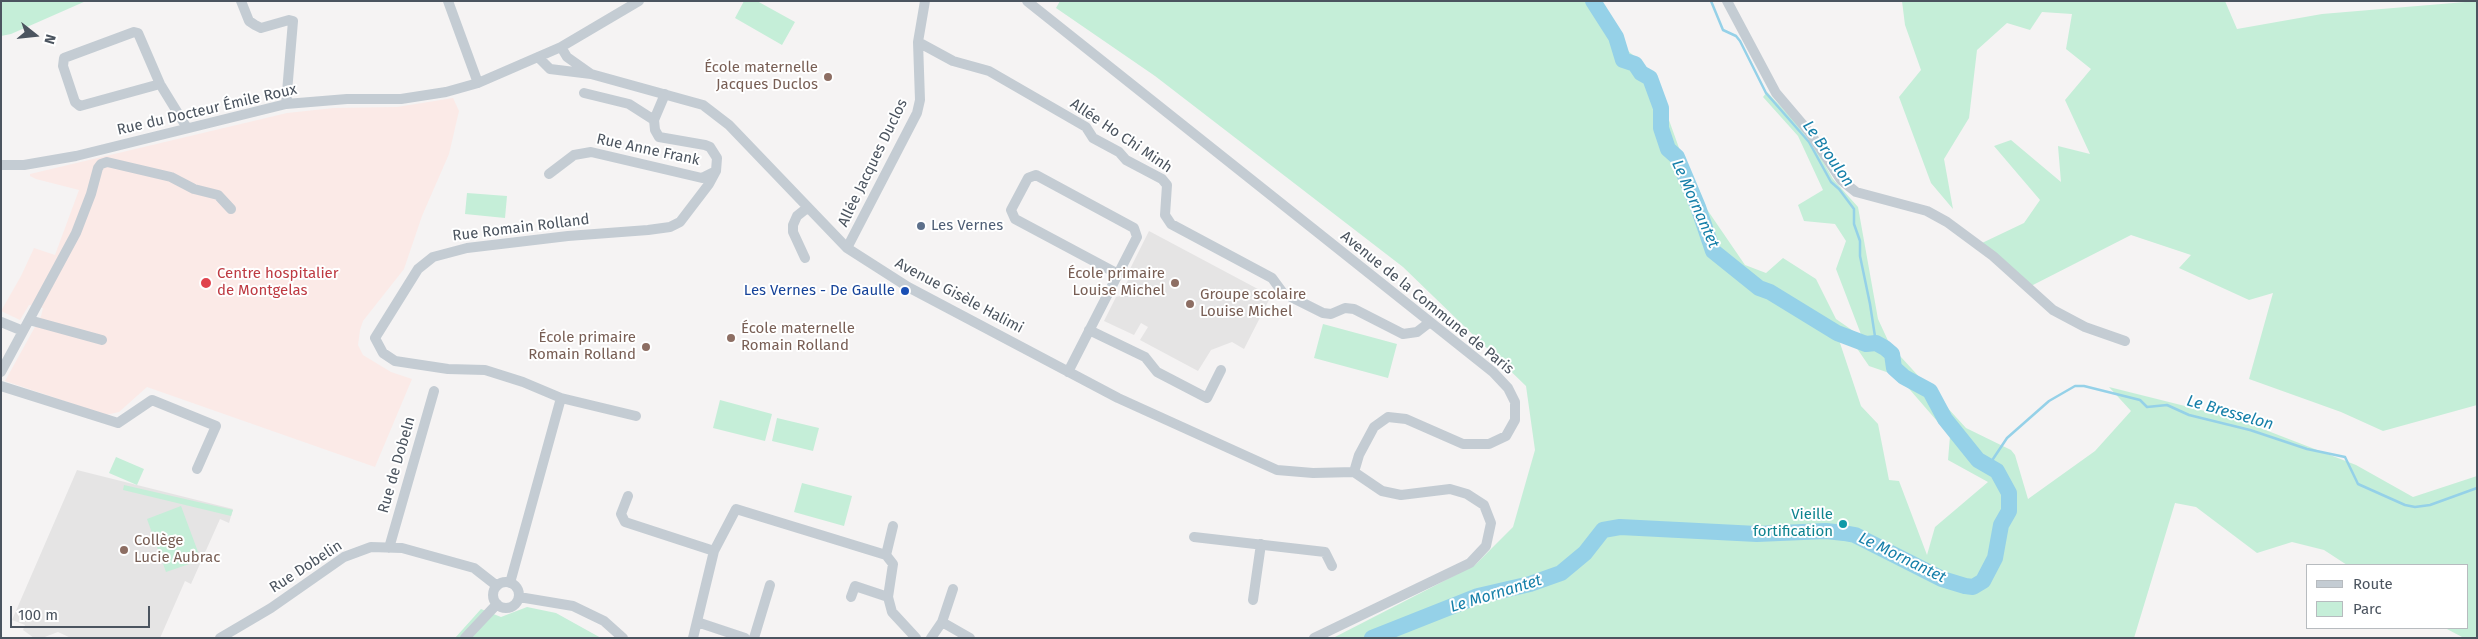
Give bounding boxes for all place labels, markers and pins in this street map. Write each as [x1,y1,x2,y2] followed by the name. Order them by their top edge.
[704,59,818,94] place label: École maternelle Jacques Duclos
[822,71,834,83] marker: École maternelle Jacques Duclos
[931,217,1003,235] place label: Les Vernes
[915,220,927,232] marker: Les Vernes
[217,265,339,300] place label: Centre hospitalier de Montgelas
[1067,265,1165,300] place label: École primaire Louise Michel
[199,276,213,290] marker: Centre hospitalier de Montgelas
[1169,277,1181,289] marker: École primaire Louise Michel
[744,282,895,300] place label: Les Vernes - De Gaulle
[899,285,911,297] marker: Les Vernes - De Gaulle
[1200,286,1306,321] place label: Groupe scolaire Louise Michel
[1184,298,1196,310] marker: Groupe scolaire Louise Michel
[741,320,855,355] place label: École maternelle Romain Rolland
[528,329,636,364] place label: École primaire Romain Rolland
[725,332,737,344] marker: École maternelle Romain Rolland
[640,341,652,353] marker: École primaire Romain Rolland
[1753,506,1833,541] place label: Vieille fortification
[1837,518,1849,530] marker: Vieille fortification
[134,532,220,567] place label: Collège Lucie Aubrac
[118,544,130,556] marker: Collège Lucie Aubrac

